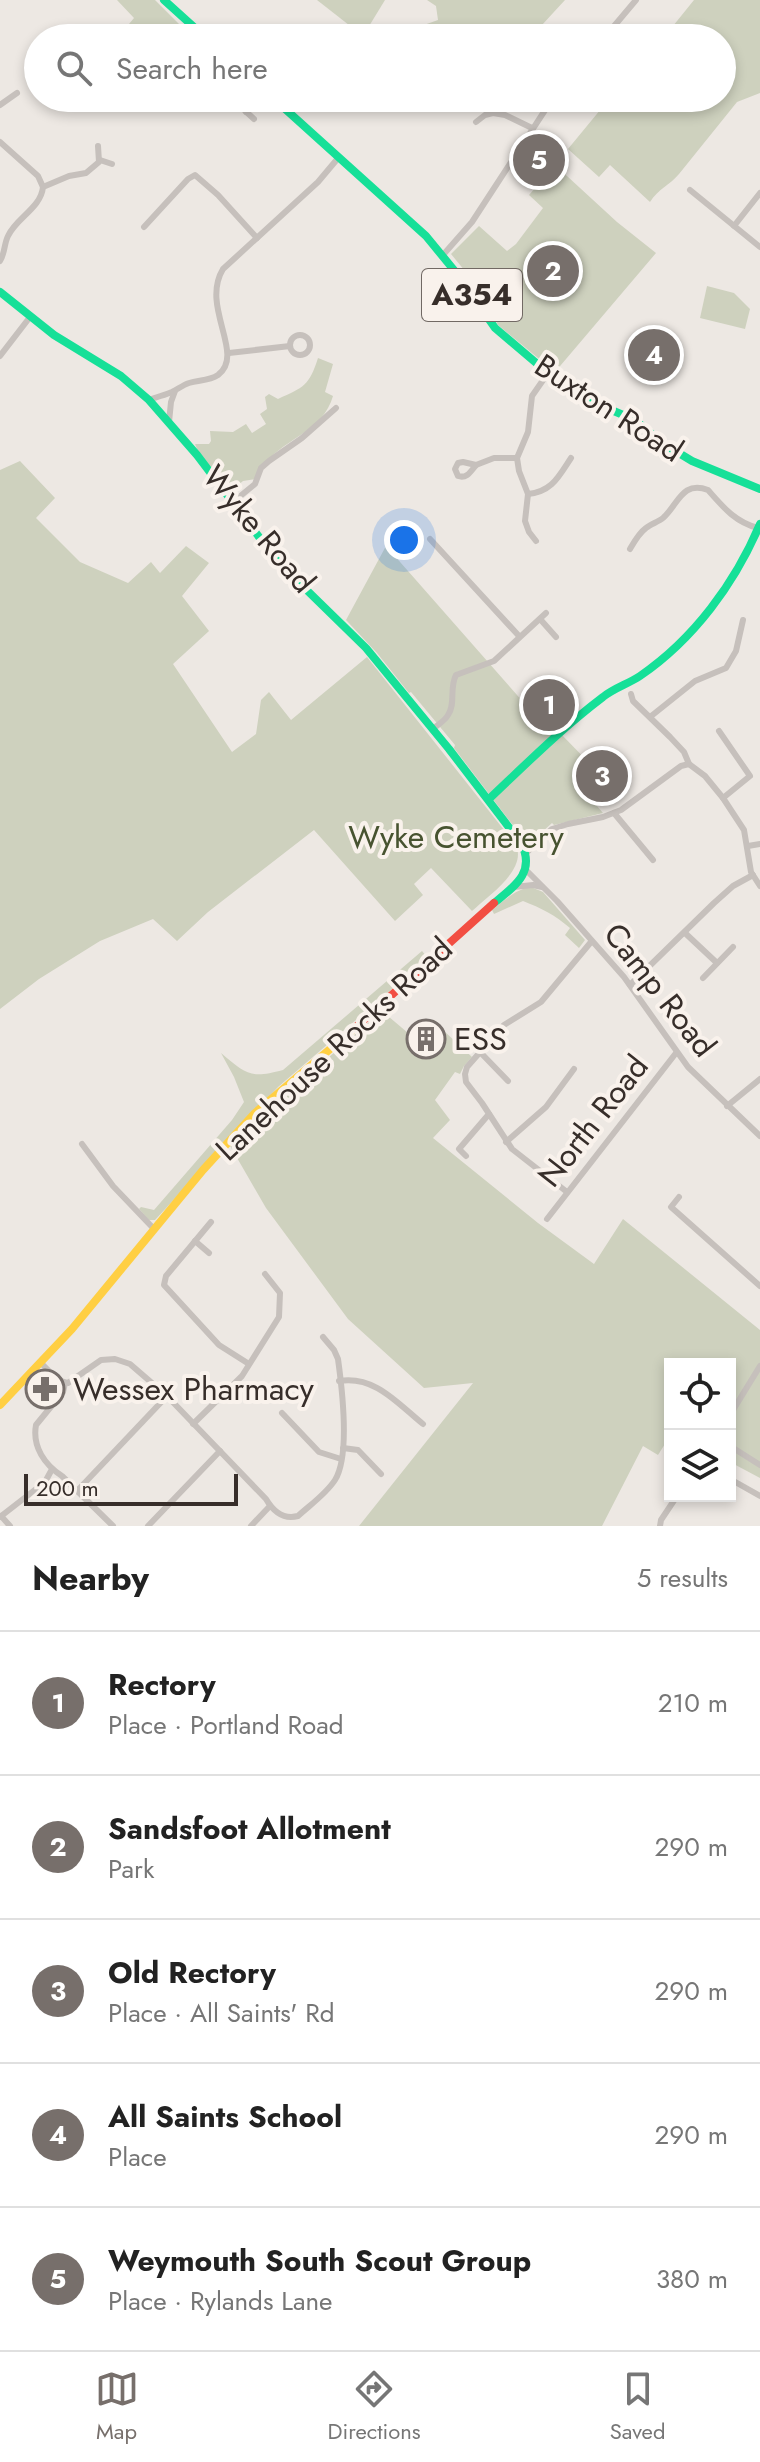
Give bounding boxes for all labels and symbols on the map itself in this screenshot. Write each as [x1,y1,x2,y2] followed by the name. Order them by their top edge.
[513,130,565,190] pin: 5
[527,241,579,301] pin: 2
[422,269,522,321] road number: A354
[628,325,680,385] pin: 4
[526,343,692,473] street label: Buxton Road
[192,455,326,603] street label: Wyke Road
[384,520,424,560] your location
[523,675,575,735] pin: 1
[576,746,628,806] pin: 3
[348,814,565,860] park label: Wyke Cemetery
[593,913,727,1067] street label: Camp Road
[205,927,463,1171] street label: Lanehouse Rocks Road
[454,1016,507,1062] place label: ESS
[405,1018,447,1060] building icon: ESS
[527,1045,659,1197] street label: North Road
[73,1366,315,1412] place label: Wessex Pharmacy
[24,1368,66,1410] pharmacy icon: Wessex Pharmacy
[24,1470,238,1506] scale bar

